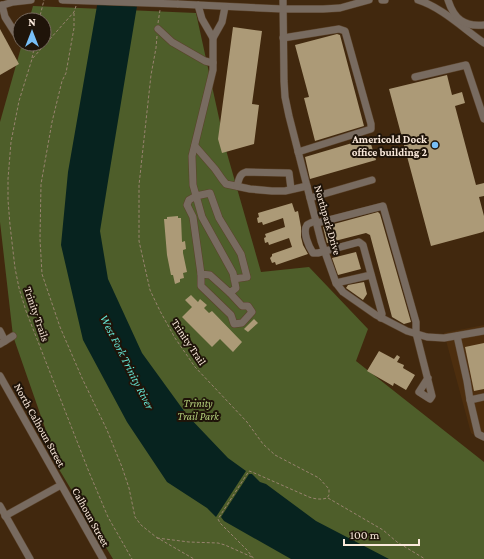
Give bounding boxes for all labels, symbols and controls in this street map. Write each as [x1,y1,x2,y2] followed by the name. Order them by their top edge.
[12,12,52,52] north arrow
[28,16,36,28] text: N
[351,133,428,158] place label: Americold Dock office building 2
[430,140,440,150] marker: Americold Dock office building 2
[311,184,344,257] street label: Northpark Drive
[21,285,52,343] street label: Trinity Trails
[97,312,157,412] water label: West Fork Trinity River
[168,317,209,368] street label: Trinity Trail
[12,381,68,469] street label: North Calhoun Street
[177,397,220,422] park label: Trinity Trail Park
[70,486,112,549] street label: Calhoun Street
[344,521,419,547] scale bar
[350,528,380,542] text: 100 m

